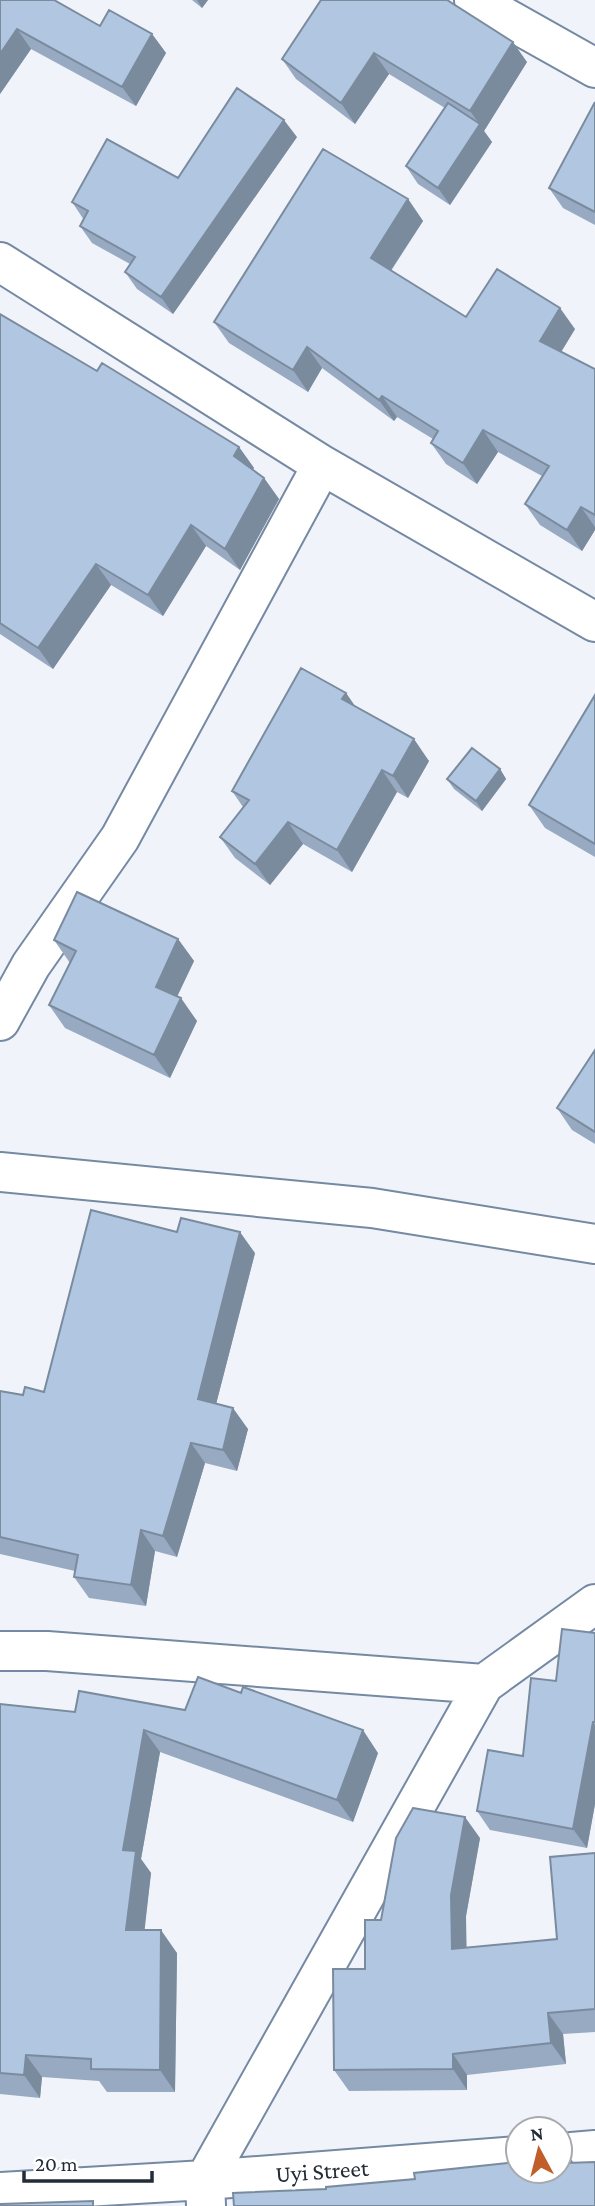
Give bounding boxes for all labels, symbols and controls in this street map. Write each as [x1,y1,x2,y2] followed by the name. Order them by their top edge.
[504,2115,574,2185] north arrow
[529,2122,545,2145] text: N
[24,2140,152,2184] scale bar
[35,2152,78,2176] text: 20 m
[274,2154,371,2187] street label: Uyi Street

